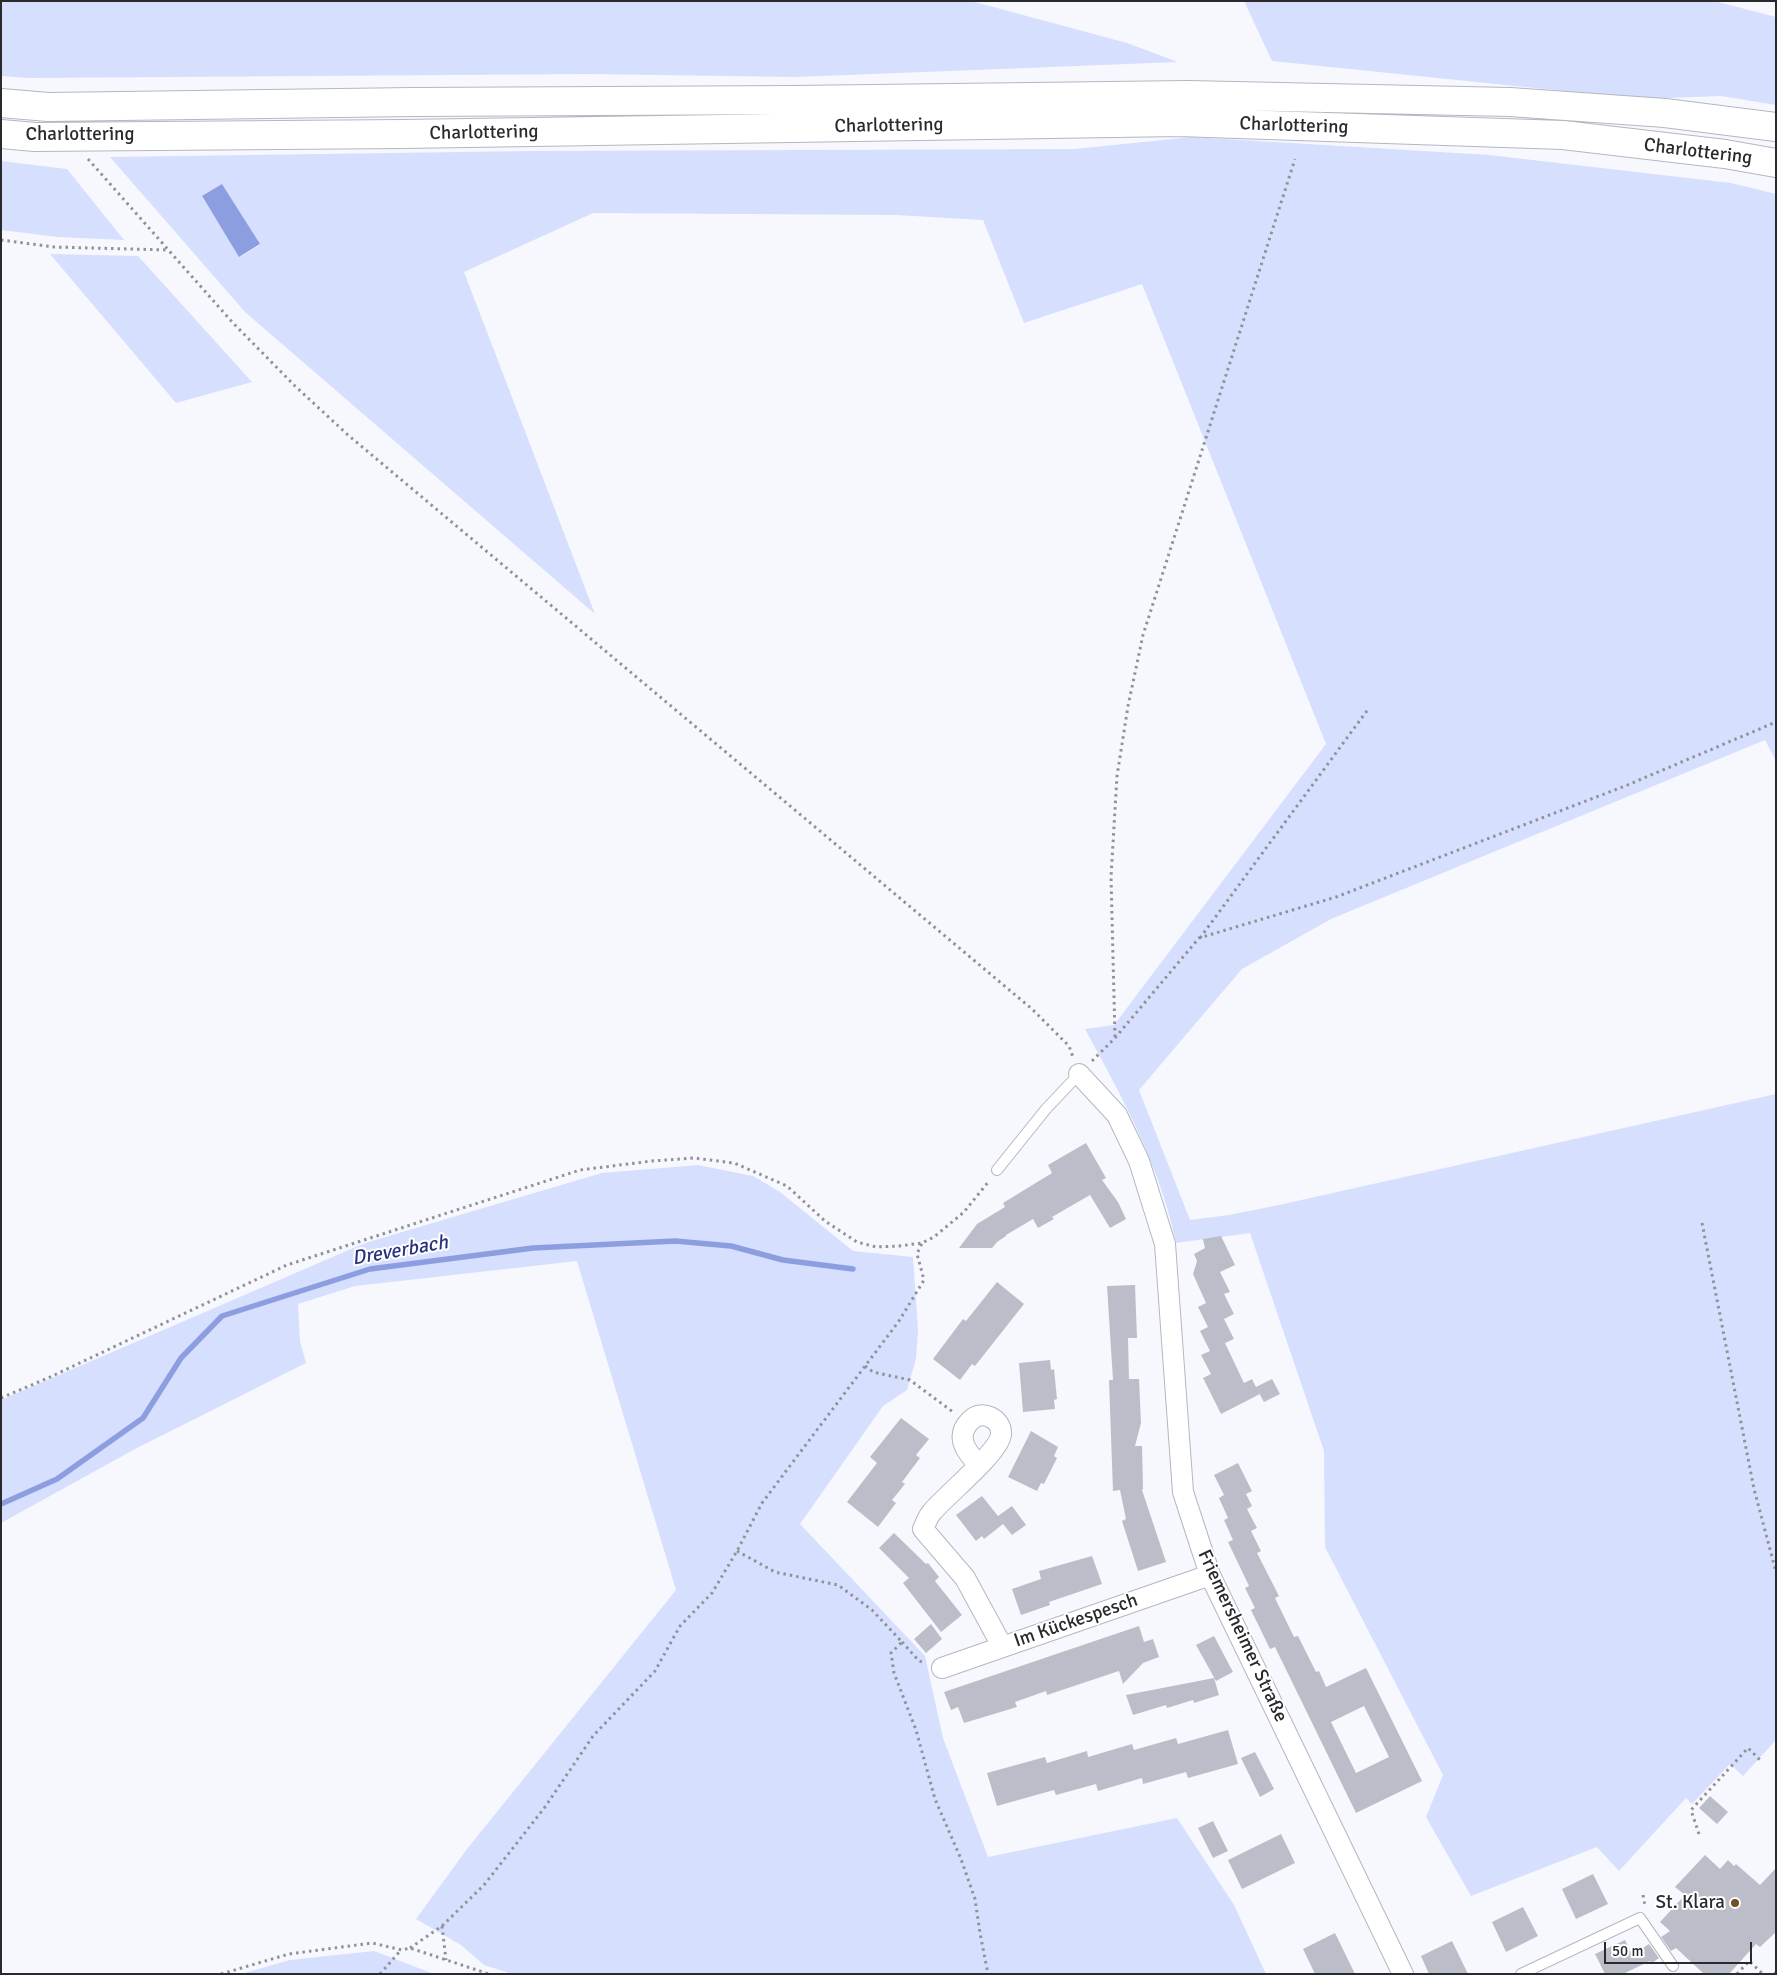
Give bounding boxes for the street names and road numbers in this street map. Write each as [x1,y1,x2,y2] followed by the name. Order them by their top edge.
[1239,113,1349,139] street label: Charlottering
[834,114,944,138] street label: Charlottering
[429,121,539,145] street label: Charlottering
[25,124,135,146] street label: Charlottering
[1643,134,1753,170] street label: Charlottering
[1192,1546,1292,1726] street label: Friemersheimer Straße
[1011,1589,1141,1653] street label: Im Kückespesch

